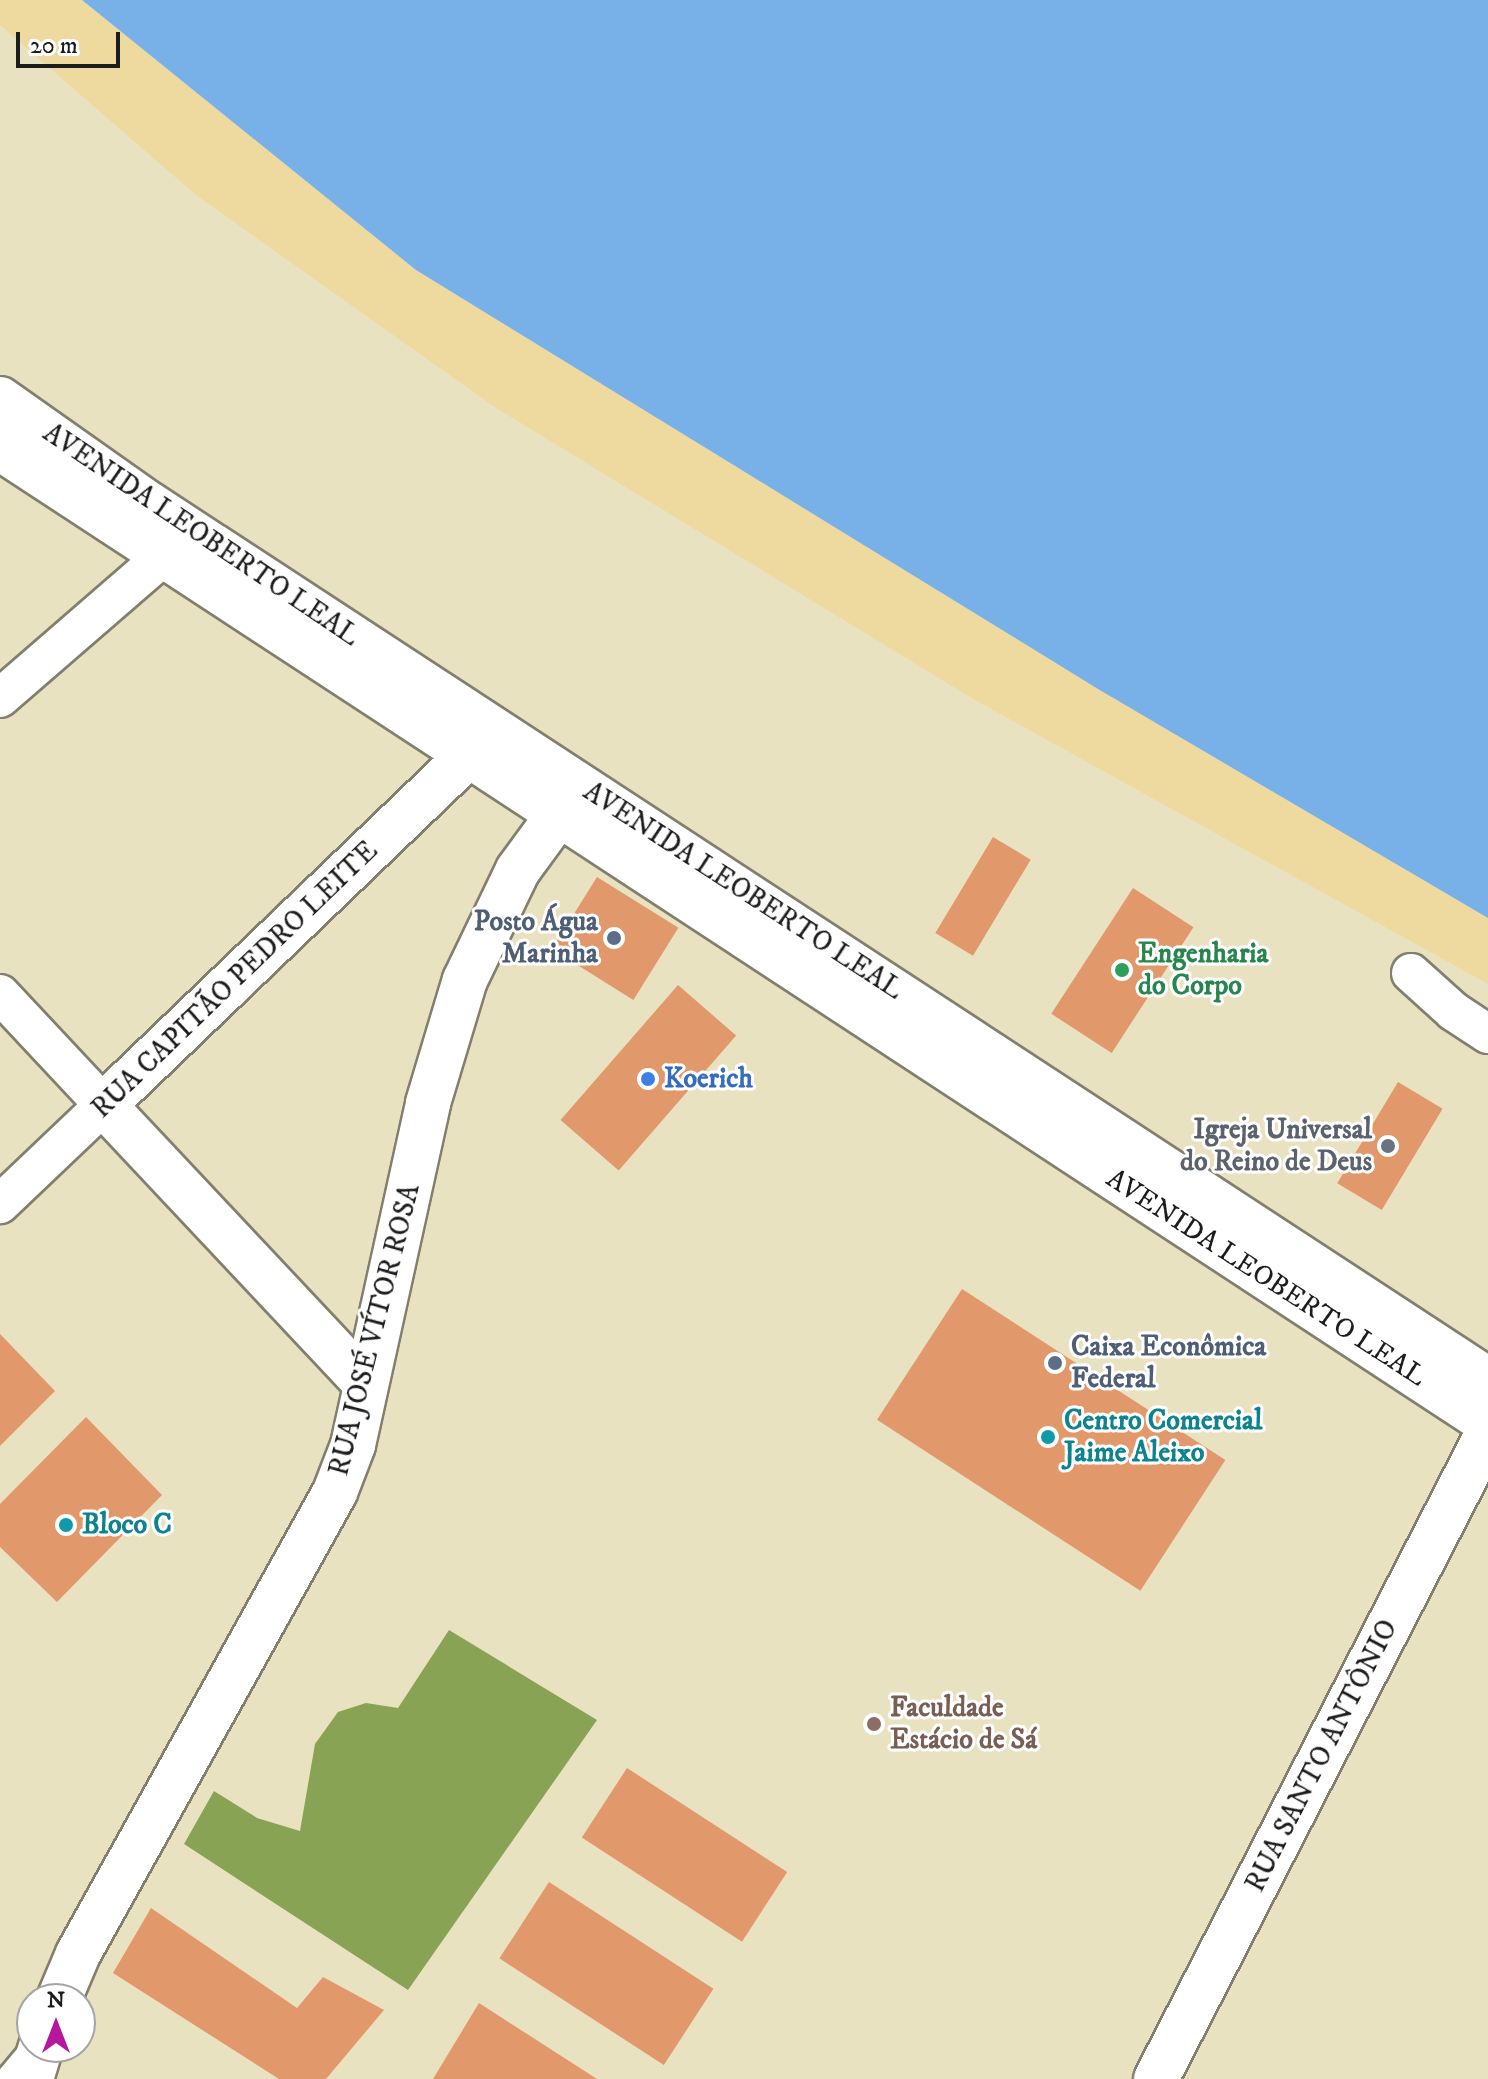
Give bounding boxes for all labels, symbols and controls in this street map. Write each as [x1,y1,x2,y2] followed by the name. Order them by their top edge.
[20,16,124,66] scale bar
[30,31,78,61] text: 20 m
[36,416,366,654] street label: AVENIDA LEOBERTO LEAL
[577,775,909,1007] street label: AVENIDA LEOBERTO LEAL
[85,834,385,1126] street label: RUA CAPITÃO PEDRO LEITE
[474,905,598,971] place label: Posto Água Marinha
[605,929,623,947] marker: Posto Água Marinha
[1138,937,1268,1003] place label: Engenharia do Corpo
[1113,961,1131,979] marker: Engenharia do Corpo
[664,1062,753,1096] place label: Koerich
[639,1070,657,1088] marker: Koerich
[1180,1113,1372,1179] place label: Igreja Universal do Reino de Deus
[1379,1137,1397,1155] marker: Igreja Universal do Reino de Deus
[1100,1162,1432,1394] street label: AVENIDA LEOBERTO LEAL
[322,1181,428,1479] street label: RUA JOSÉ VÍTOR ROSA
[1071,1330,1266,1396] place label: Caixa Econômica Federal
[1046,1354,1064,1372] marker: Caixa Econômica Federal
[1064,1404,1262,1470] place label: Centro Comercial Jaime Aleixo
[1039,1428,1057,1446] marker: Centro Comercial Jaime Aleixo
[82,1508,172,1542] place label: Bloco C
[57,1516,75,1534] marker: Bloco C
[1239,1614,1405,1898] street label: RUA SANTO ANTÔNIO
[890,1691,1037,1757] place label: Faculdade Estácio de Sá
[865,1715,883,1733] marker: Faculdade Estácio de Sá
[16,1983,96,2063] north arrow
[47,1987,65,2014] text: N

